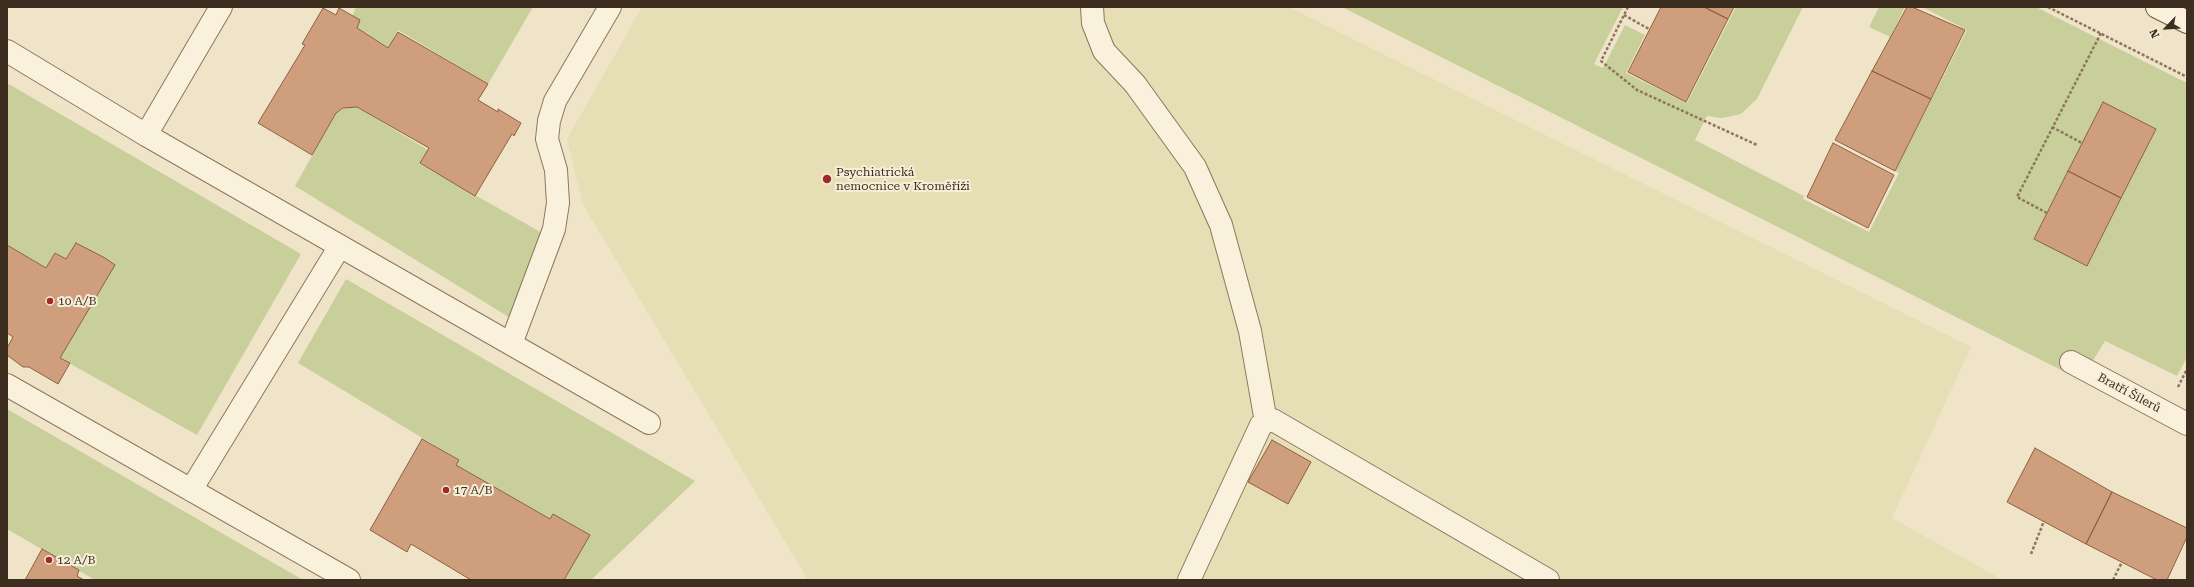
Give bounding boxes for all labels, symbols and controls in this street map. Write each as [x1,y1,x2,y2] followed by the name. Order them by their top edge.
[2146,8,2186,48] north arrow
[2147,27,2162,40] text: N
[836,165,970,193] place label: Psychiatrická nemocnice v Kroměříži
[821,173,833,185] marker: Psychiatrická nemocnice v Kroměříži
[58,294,97,308] place label: 10 A/B
[45,296,55,306] marker: 10 A/B
[2095,370,2163,416] street label: Bratří Šilerů
[454,483,493,497] place label: 17 A/B
[441,485,451,495] marker: 17 A/B
[57,553,96,567] place label: 12 A/B
[44,555,54,565] marker: 12 A/B

